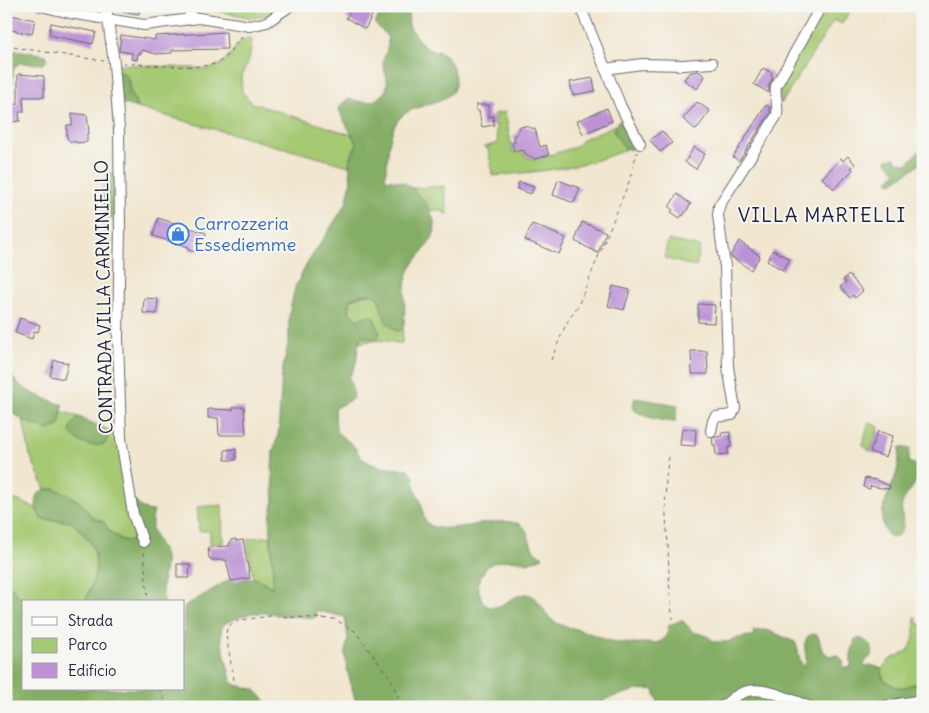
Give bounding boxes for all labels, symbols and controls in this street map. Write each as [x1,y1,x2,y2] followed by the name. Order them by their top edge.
[90,160,117,434] street label: CONTRADA VILLA CARMINIELLO
[738,202,906,227] district label: VILLA MARTELLI
[194,212,296,256] place label: Carrozzeria Essediemme
[166,222,190,246] shop icon: Carrozzeria Essediemme
[22,600,185,690] legend
[68,611,113,630] text: Strada
[68,635,107,654] text: Parco
[68,661,116,680] text: Edificio

